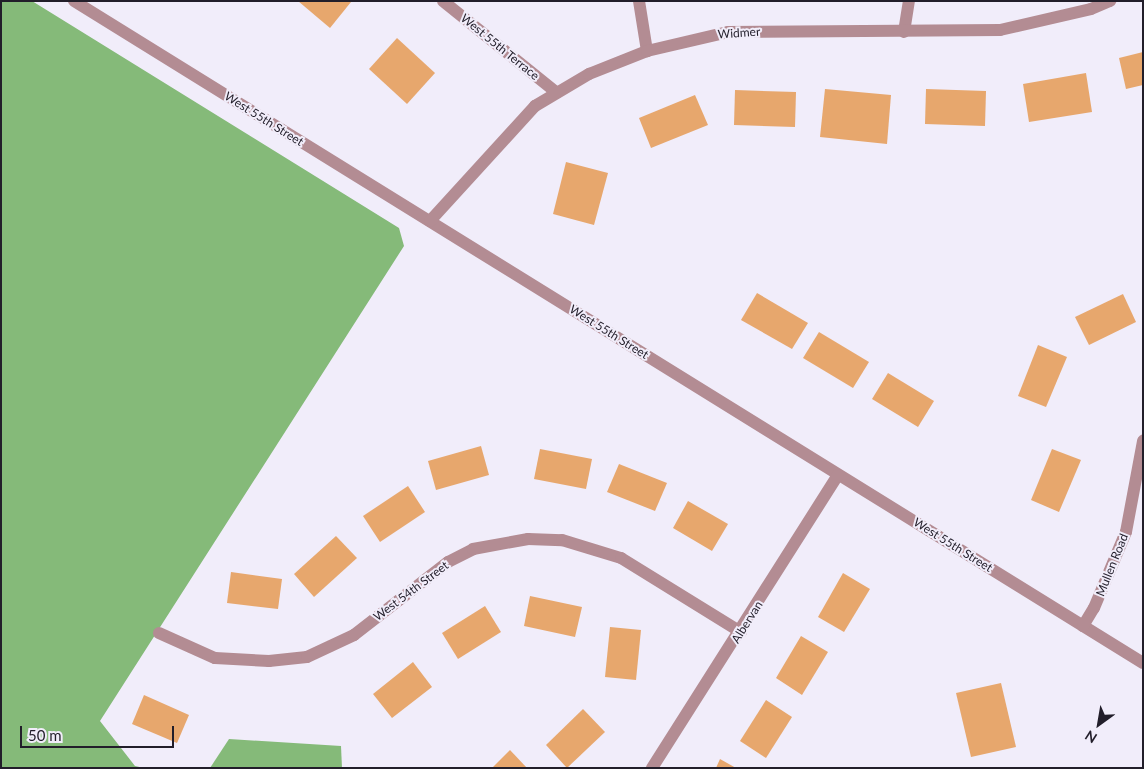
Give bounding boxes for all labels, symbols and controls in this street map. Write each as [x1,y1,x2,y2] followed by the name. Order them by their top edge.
[458,11,542,83] street label: West 55th Terrace
[717,24,761,42] street label: Widmer
[222,89,306,149] street label: West 55th Street
[567,302,651,362] street label: West 55th Street
[911,515,995,575] street label: West 55th Street
[1093,532,1131,598] street label: Mullen Road
[371,558,451,624] street label: West 54th Street
[728,598,766,646] street label: Albervan
[1074,699,1124,749] north arrow
[22,716,176,748] scale bar
[28,726,62,744] text: 50 m
[1082,727,1100,747] text: N

